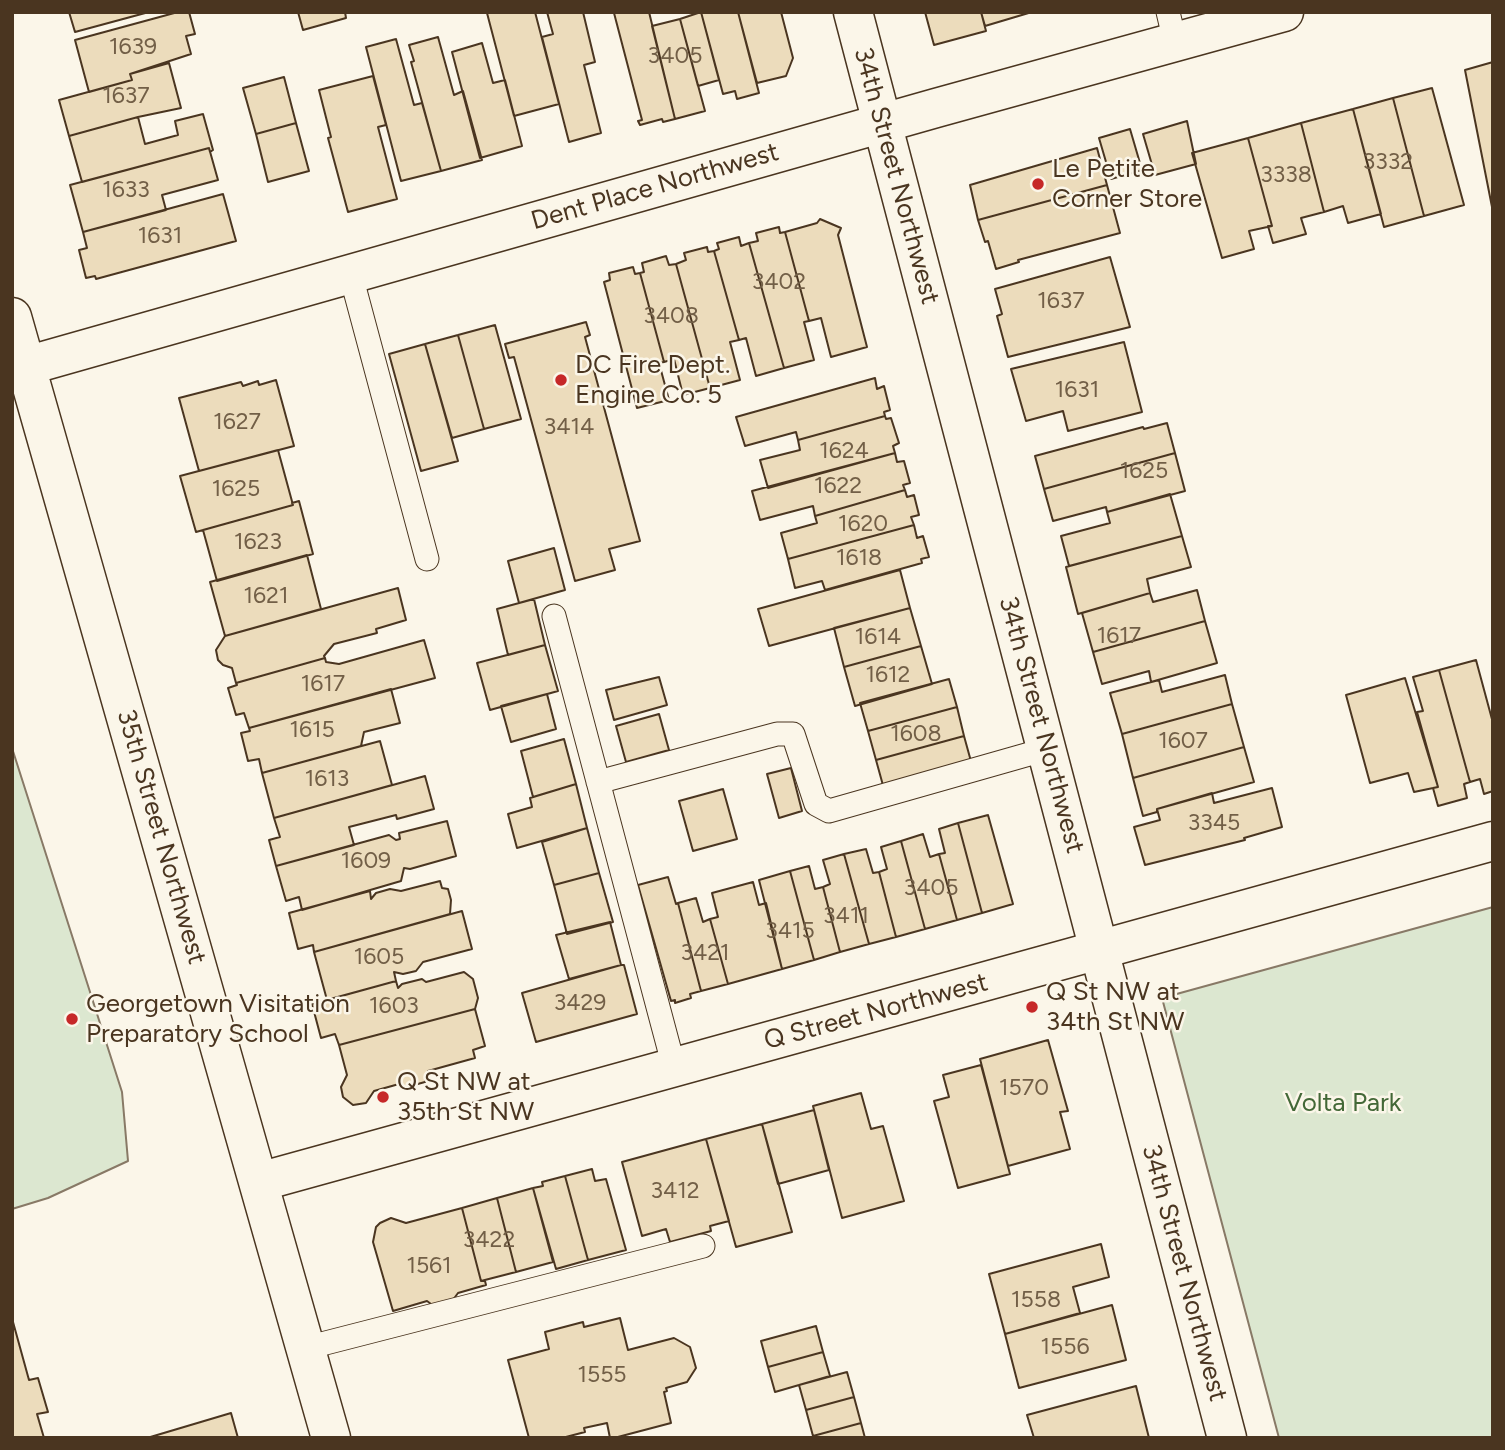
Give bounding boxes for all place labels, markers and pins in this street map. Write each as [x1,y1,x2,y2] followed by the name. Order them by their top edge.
[1052,153,1202,214] place label: Le Petite Corner Store
[1030,176,1046,192] marker: Le Petite Corner Store
[575,349,730,410] place label: DC Fire Dept. Engine Co. 5
[553,372,569,388] marker: DC Fire Dept. Engine Co. 5
[1046,976,1184,1038] place label: Q St NW at 34th St NW
[86,988,350,1050] place label: Georgetown Visitation Preparatory School
[1024,999,1040,1015] marker: Q St NW at 34th St NW
[64,1011,80,1027] marker: Georgetown Visitation Preparatory School
[397,1066,534,1128] place label: Q St NW at 35th St NW
[375,1089,391,1105] marker: Q St NW at 35th St NW

